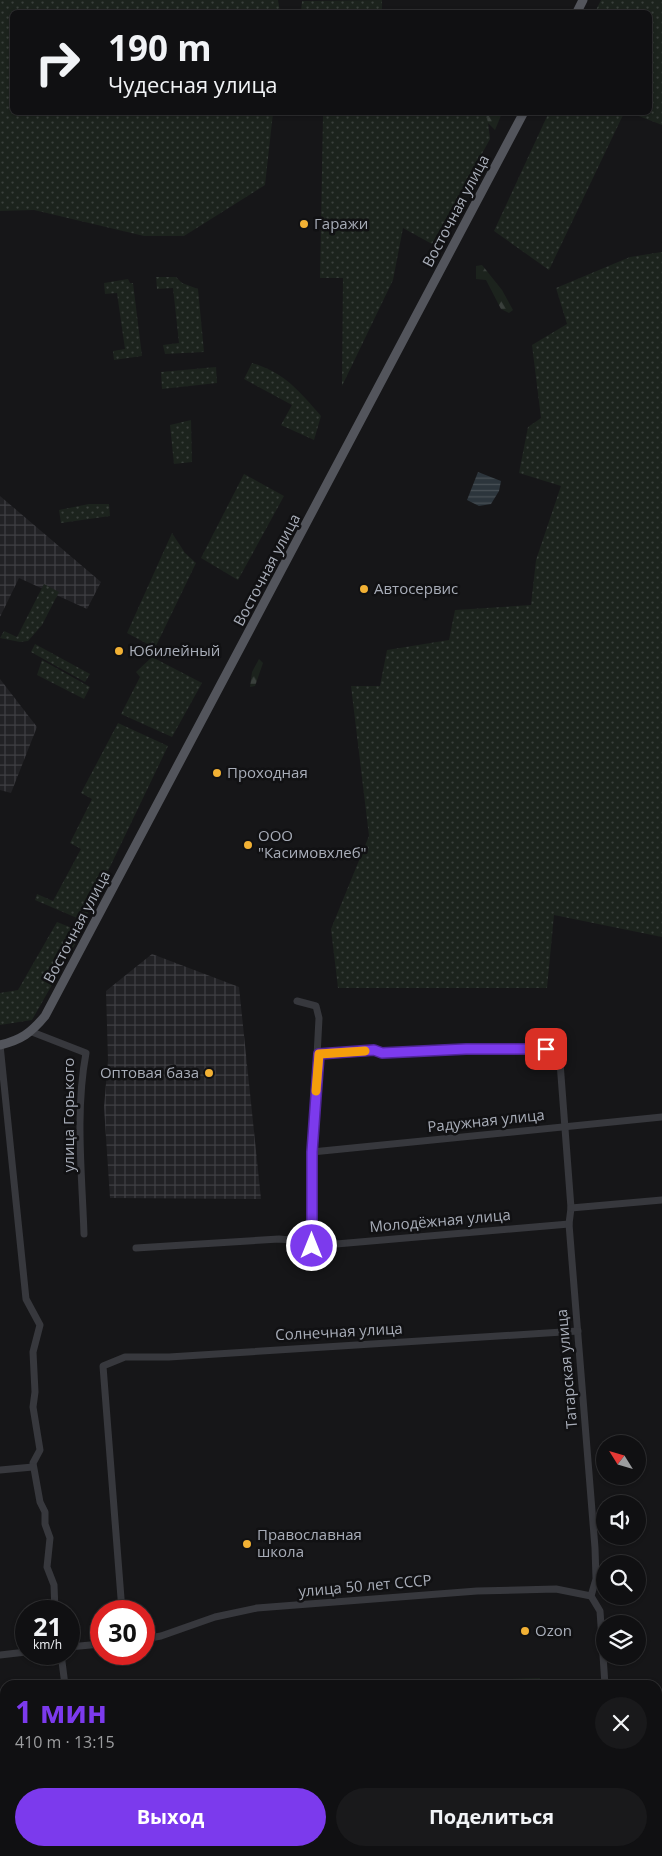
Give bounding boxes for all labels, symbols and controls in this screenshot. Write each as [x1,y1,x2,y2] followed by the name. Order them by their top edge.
[108,24,212,71] text: 190 m
[25,30,90,95] icon: right
[108,69,277,99] text: Чудесная улица
[417,151,493,270] street label: Восточная улица
[314,213,368,233] place label: Гаражи
[298,218,310,230] marker: Гаражи
[228,510,304,629] street label: Восточная улица
[374,578,458,598] place label: Автосервис
[358,583,370,595] marker: Автосервис
[129,640,220,660] place label: Юбилейный
[113,645,125,657] marker: Юбилейный
[227,762,308,782] place label: Проходная
[211,767,223,779] marker: Проходная
[258,825,367,862] place label: ООО "Касимовхлеб"
[242,839,254,851] marker: ООО "Касимовхлеб"
[38,867,114,986] street label: Восточная улица
[525,1028,567,1070] pin
[532,1035,560,1063] icon: arrive
[58,1058,78,1172] street label: улица Горького
[100,1062,199,1082] place label: Оптовая база
[203,1067,215,1079] marker: Оптовая база
[426,1104,546,1136] street label: Радужная улица
[369,1204,511,1236] street label: Молодёжная улица
[285,1219,337,1271] position arrow
[551,1308,581,1430] street label: Татарская улица
[275,1318,403,1344] street label: Солнечная улица
[596,1435,646,1485] north arrow
[596,1435,646,1665] map controls
[596,1495,646,1545] button: sound
[257,1524,362,1561] place label: Православная школа
[241,1538,253,1550] marker: Православная школа
[596,1555,646,1605] button: search
[297,1569,432,1601] street label: улица 50 лет СССР
[90,1600,155,1665] speed limit sign: 30
[33,1609,62,1643] text: 21
[596,1615,646,1665] button: layers
[535,1620,572,1640] place label: Ozon
[519,1625,531,1637] marker: Ozon
[33,1636,62,1653] text: km/h
[15,1691,107,1732] text: 1 мин
[595,1697,647,1749] button: close
[15,1731,115,1753] text: 410 m · 13:15
[15,1788,326,1846] button: Выход
[336,1788,647,1846] button: Поделиться

